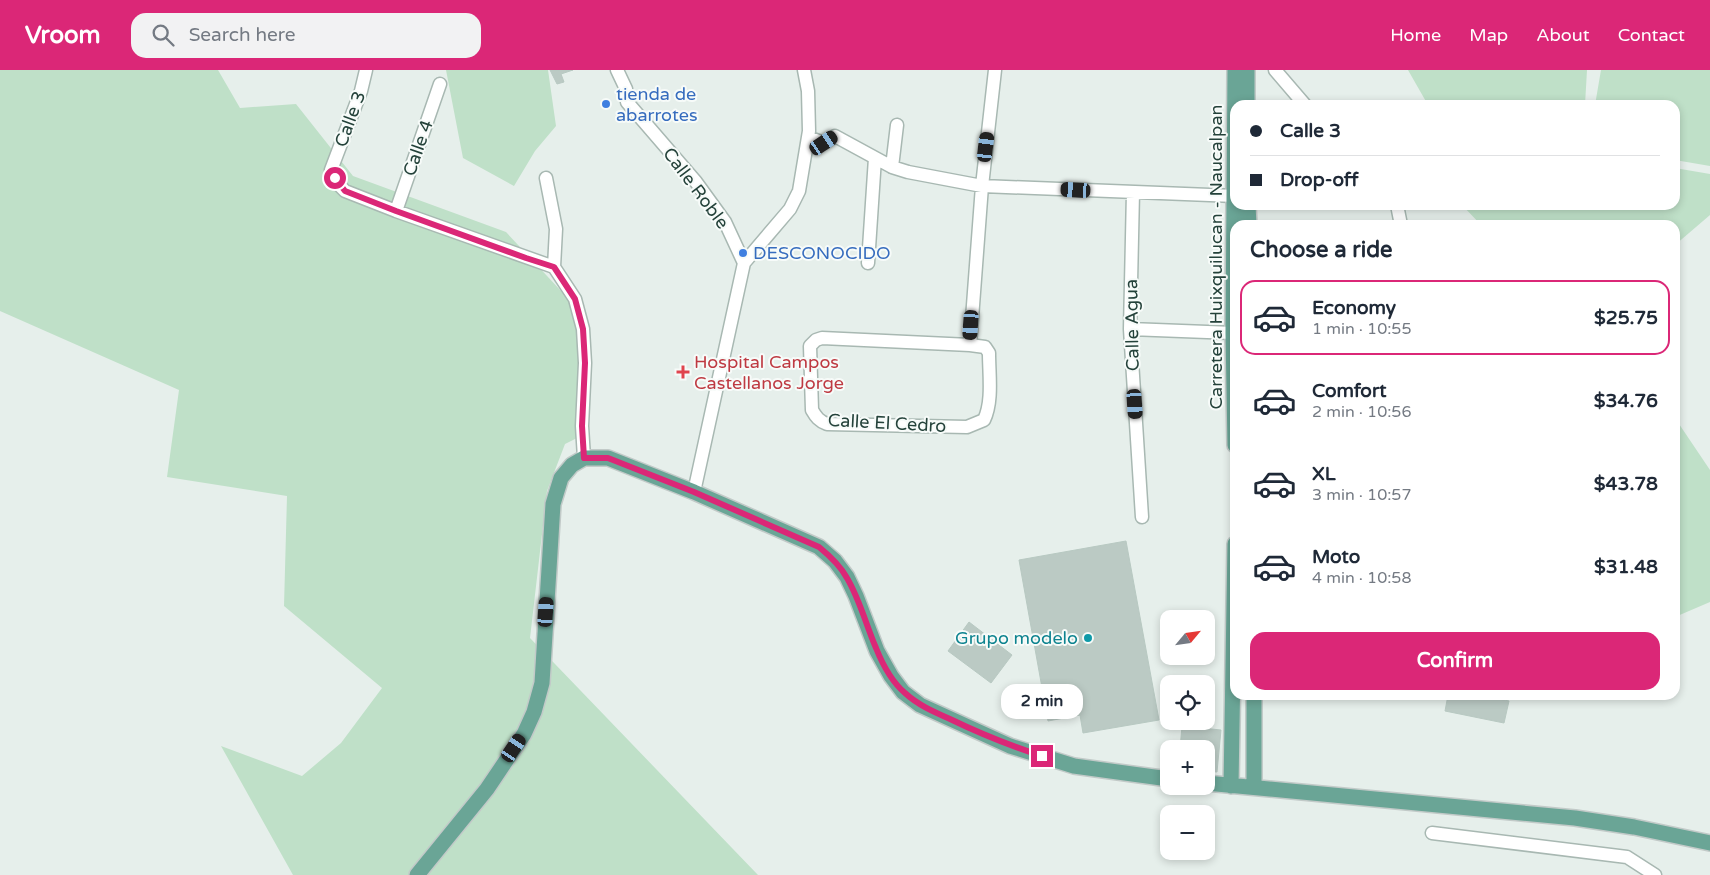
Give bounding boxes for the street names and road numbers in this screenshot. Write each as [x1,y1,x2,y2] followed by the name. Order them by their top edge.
[330,88,370,150] street label: Calle 3
[1205,105,1227,409] street label: Carretera Huixquilucan - Naucalpan
[398,117,438,179] street label: Calle 4
[658,143,734,233] street label: Calle Roble
[1120,279,1144,371] street label: Calle Agua
[827,409,947,437] street label: Calle El Cedro

